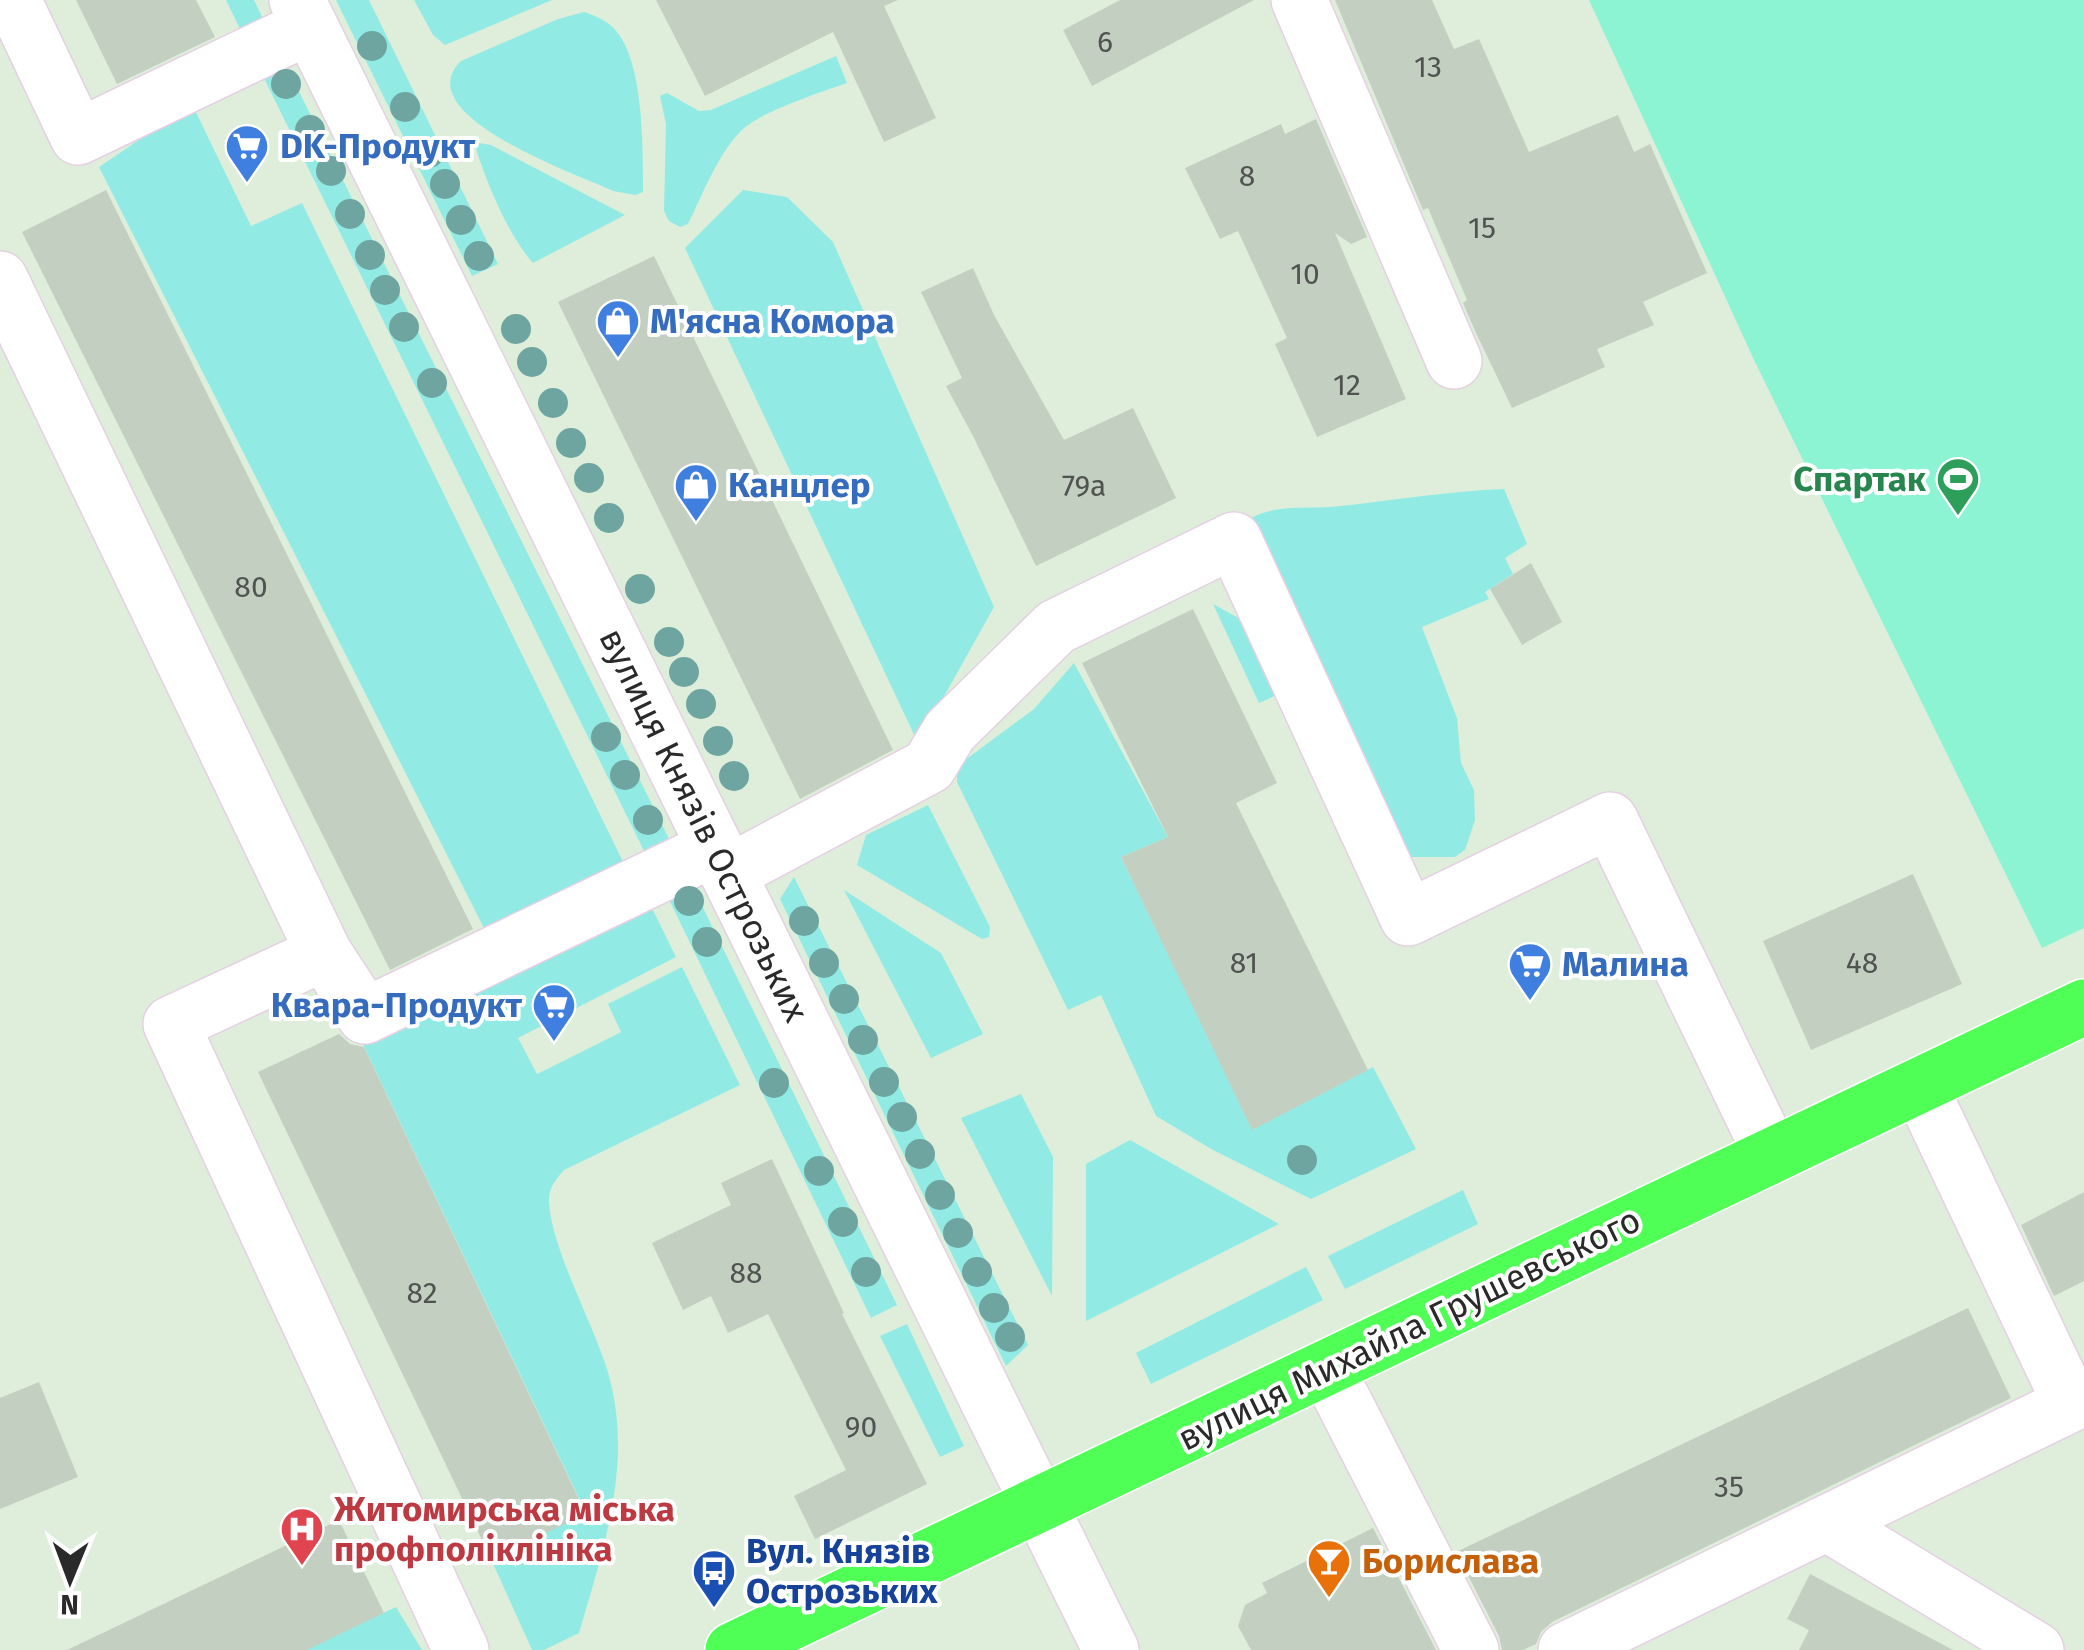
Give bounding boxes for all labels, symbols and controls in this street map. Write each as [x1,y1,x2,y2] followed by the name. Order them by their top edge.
[1097,24,1113,60] house number: 6
[1414,49,1442,85] house number: 13
[224,123,270,184] supermarket icon: DK-Продукт
[280,125,476,167] place label: DK-Продукт
[1239,158,1255,194] house number: 8
[1468,210,1496,246] house number: 15
[1290,256,1320,292] house number: 10
[595,298,641,359] shop icon: М'ясна Комора
[650,300,895,342] place label: М'ясна Комора
[1333,367,1361,403] house number: 12
[1935,456,1981,517] sports icon: Спартак
[1793,458,1927,500] place label: Спартак
[673,462,719,523] shop icon: Канцлер
[728,464,871,506] place label: Канцлер
[1062,468,1106,504] house number: 79а
[234,569,268,605] house number: 80
[590,622,818,1028] street label: вулиця Князів Острозьких
[1507,941,1553,1002] supermarket icon: Малина
[1562,943,1689,985] place label: Малина
[1230,945,1258,981] house number: 81
[1846,945,1878,981] house number: 48
[531,982,577,1043] supermarket icon: Квара-Продукт
[271,984,522,1026] place label: Квара-Продукт
[1171,1198,1647,1460] street label: вулиця Михайла Грушевського
[729,1255,763,1291] house number: 88
[406,1275,438,1311] house number: 82
[845,1409,877,1445] house number: 90
[1714,1469,1744,1505] house number: 35
[333,1488,675,1570] place label: Житомирська міська профполіклініка
[279,1506,325,1567] hospital icon: Житомирська міська профполіклініка
[20,1530,120,1630] north arrow
[746,1530,938,1612] place label: Вул. Князів Острозьких
[1306,1538,1352,1599] bar icon: Борислава
[1362,1540,1539,1582] place label: Борислава
[691,1548,737,1609] bus stop icon: Вул. Князів Острозьких
[60,1588,79,1621] text: N

